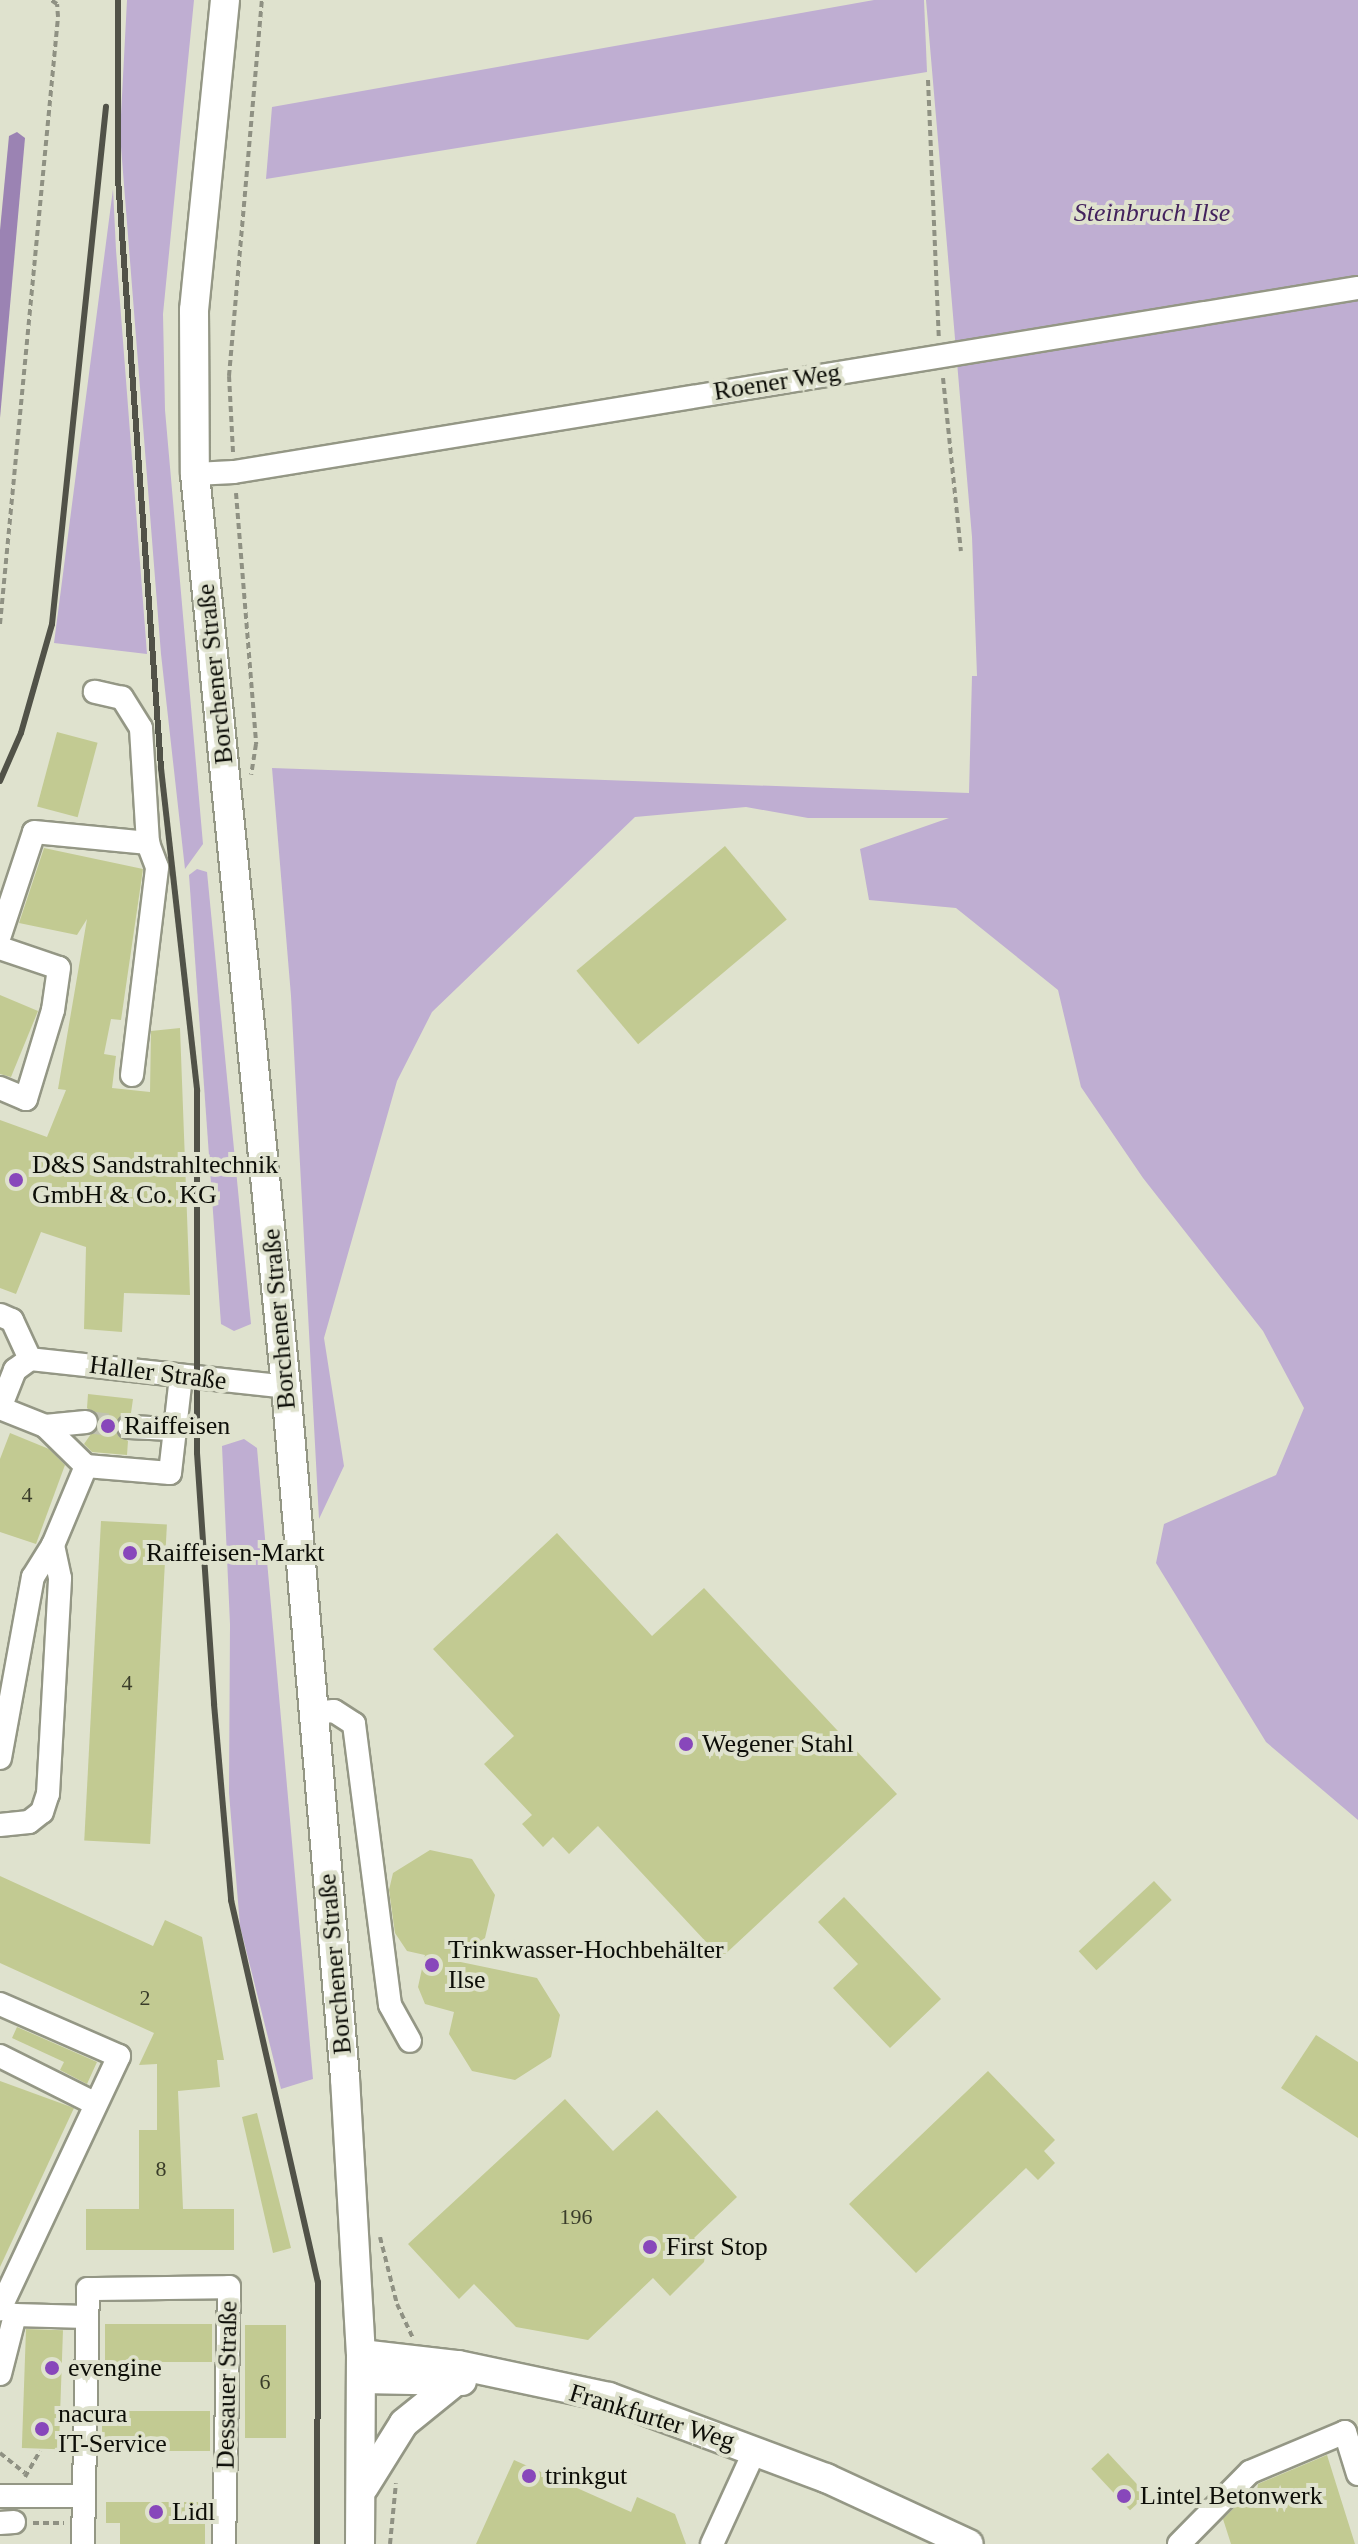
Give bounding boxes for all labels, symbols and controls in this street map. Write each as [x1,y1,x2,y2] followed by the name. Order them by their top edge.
[1074,197,1230,229] park label: Steinbruch Ilse
[711,357,843,407] street label: Roener Weg
[190,582,240,766] street label: Borchener Straße
[32,1149,278,1210] place label: D&S Sandstrahltechnik GmbH & Co. KG
[7,1171,25,1189] marker: D&S Sandstrahltechnik GmbH & Co. KG
[256,1227,302,1411] street label: Borchener Straße
[88,1349,228,1397] street label: Haller Straße
[124,1410,230,1442] place label: Raiffeisen
[99,1417,117,1435] marker: Raiffeisen
[22,1482,32,1508] house number: 4
[146,1537,325,1569] place label: Raiffeisen-Markt
[121,1544,139,1562] marker: Raiffeisen-Markt
[122,1670,132,1696] house number: 4
[702,1728,854,1760] place label: Wegener Stahl
[677,1735,695,1753] marker: Wegener Stahl
[312,1872,358,2056] street label: Borchener Straße
[448,1934,724,1996] place label: Trinkwasser-Hochbehälter Ilse
[423,1956,441,1974] marker: Trinkwasser-Hochbehälter Ilse
[140,1985,150,2011] house number: 2
[156,2156,166,2182] house number: 8
[560,2204,592,2230] house number: 196
[666,2231,768,2263] place label: First Stop
[641,2238,659,2256] marker: First Stop
[210,2301,244,2469] street label: Dessauer Straße
[68,2352,162,2384] place label: evengine
[43,2359,61,2377] marker: evengine
[260,2369,270,2395] house number: 6
[565,2377,739,2457] street label: Frankfurter Weg
[58,2398,167,2460] place label: nacura IT-Service
[33,2420,51,2438] marker: nacura IT-Service
[545,2460,627,2492] place label: trinkgut
[520,2467,538,2485] marker: trinkgut
[1140,2480,1323,2512] place label: Lintel Betonwerk
[1115,2487,1133,2505] marker: Lintel Betonwerk
[172,2496,215,2528] place label: Lidl
[147,2503,165,2521] marker: Lidl

